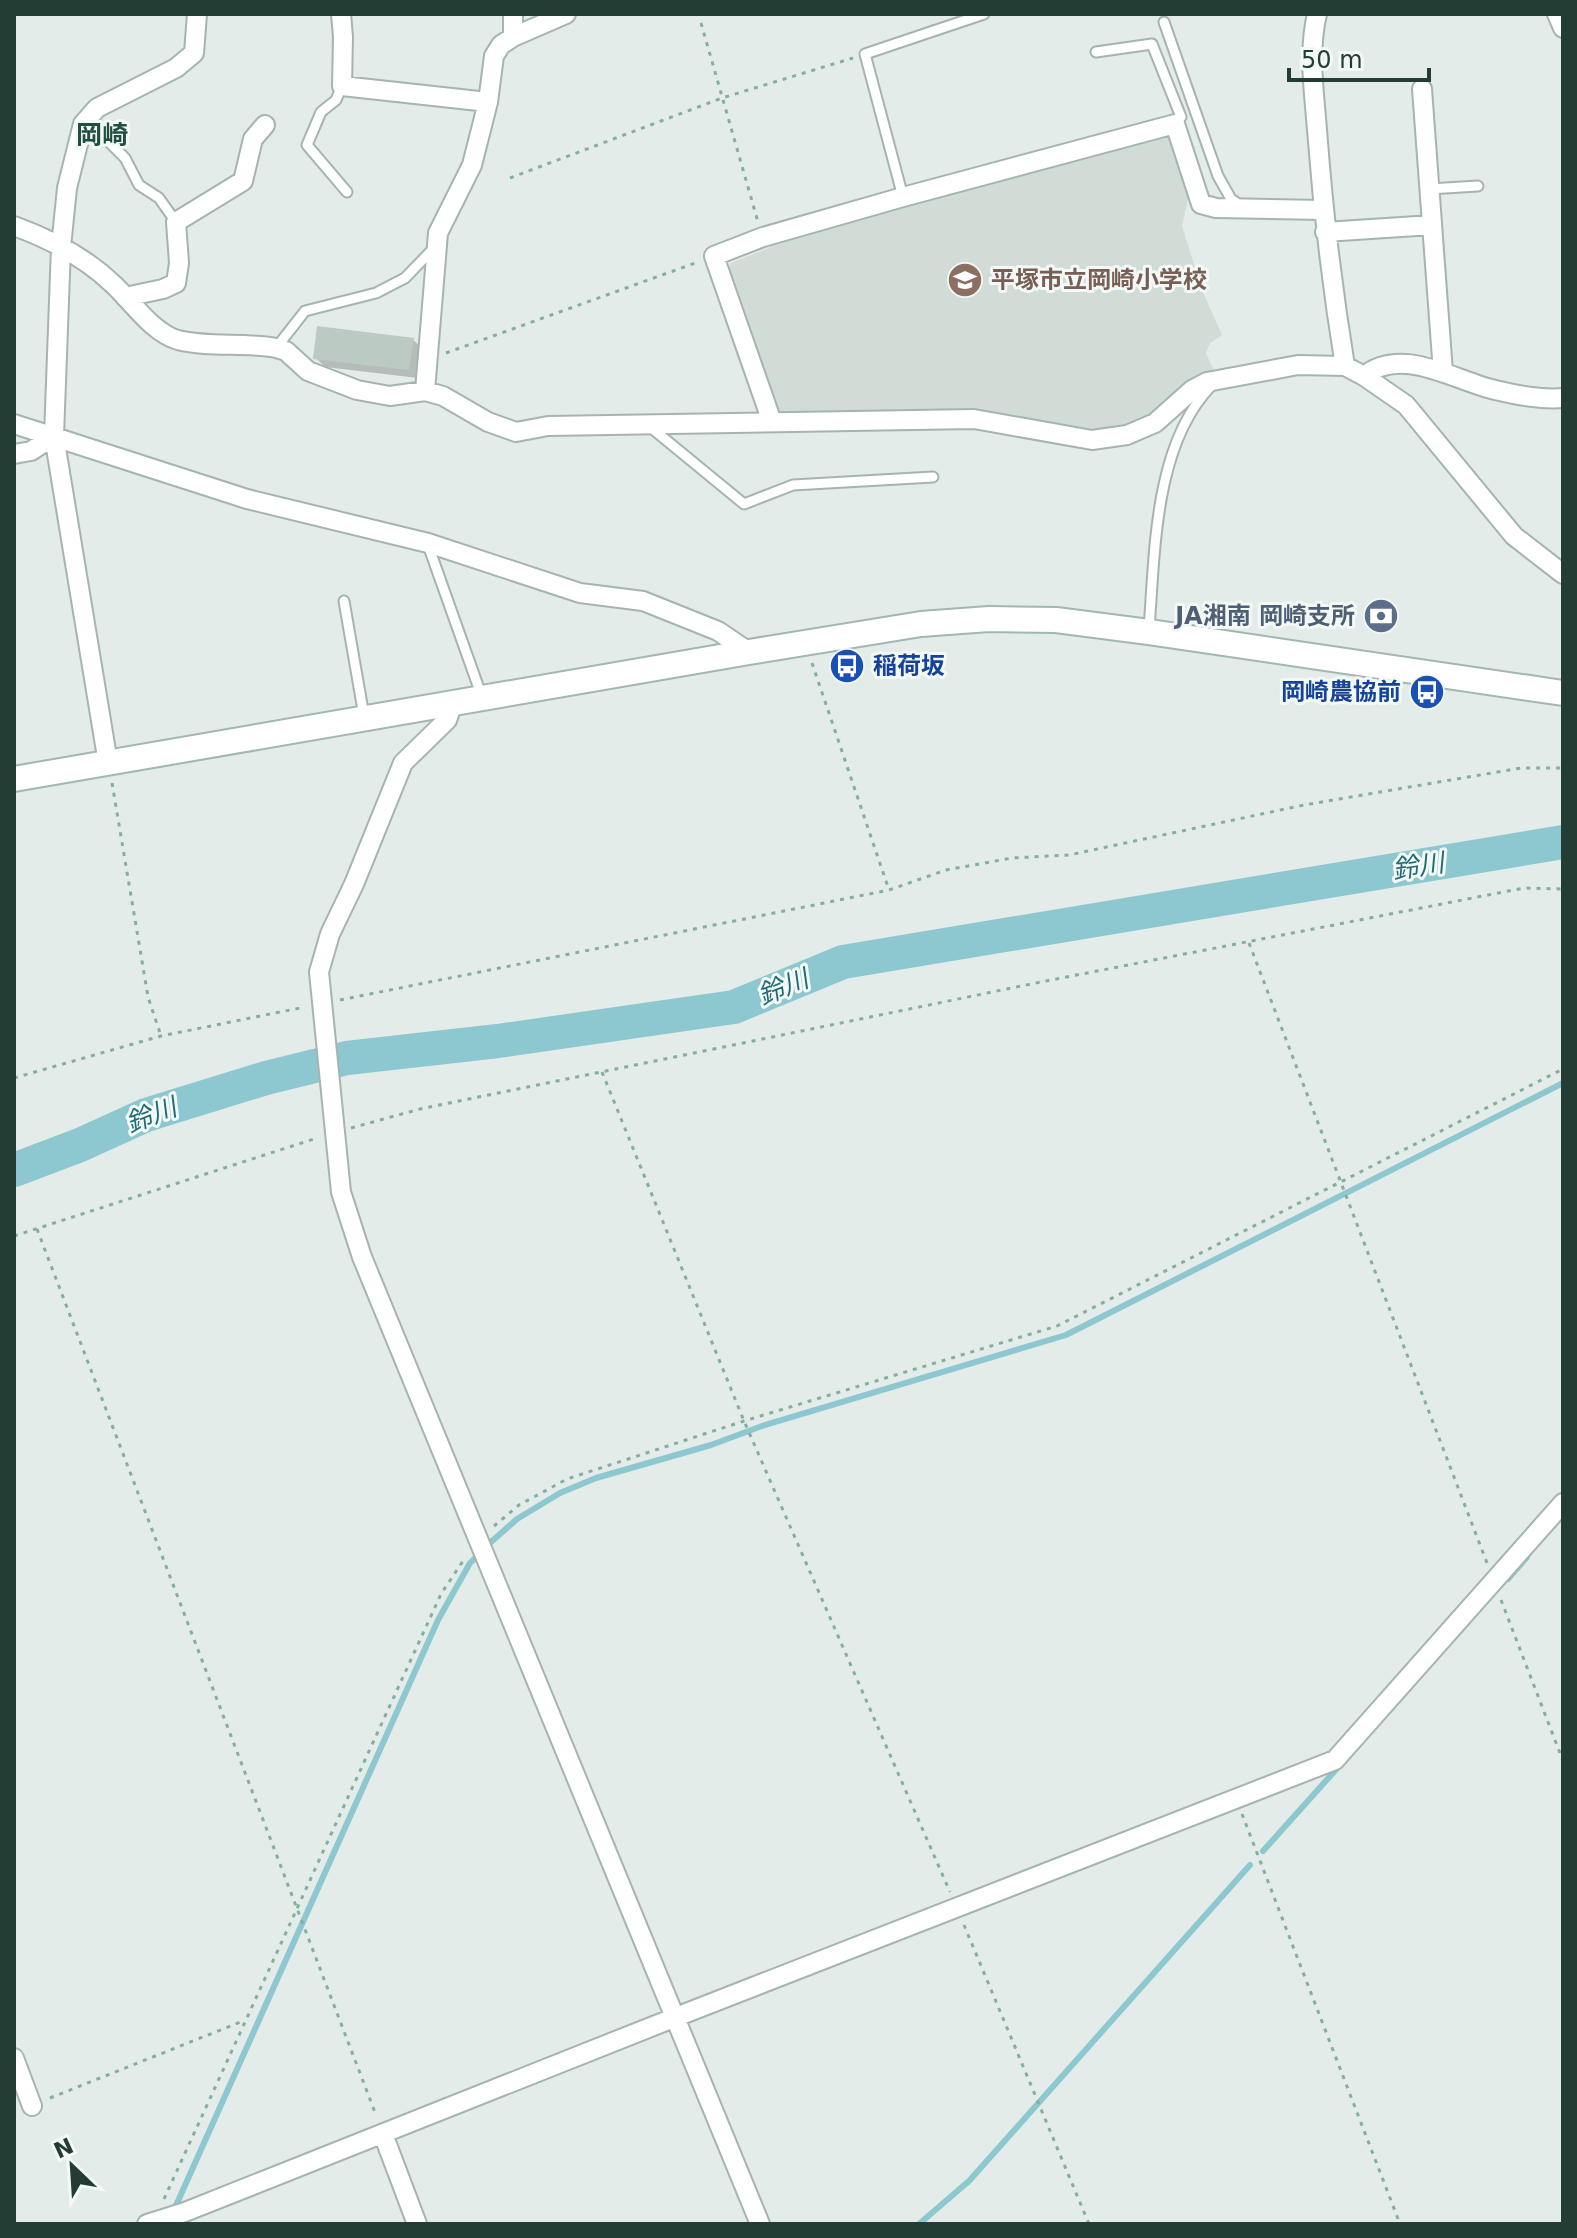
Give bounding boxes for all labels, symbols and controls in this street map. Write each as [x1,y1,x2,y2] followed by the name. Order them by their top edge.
[1289,32,1429,82] scale bar
[1301,46,1363,74] text: 50 m
[76,120,128,150] district label: 岡崎
[946,261,984,299] school or university icon: 平塚市立岡崎小学校
[991,266,1207,294] place label: 平塚市立岡崎小学校
[1362,597,1400,635] bank icon: JA湘南 岡崎支所
[1173,602,1355,630] place label: JA湘南 岡崎支所
[828,647,866,685] bus stop icon: 稲荷坂
[873,652,945,680] place label: 稲荷坂
[1408,673,1446,711] bus stop icon: 岡崎農協前
[1281,678,1401,706] place label: 岡崎農協前
[1390,847,1449,885] water label: 鈴川
[753,962,816,1011] water label: 鈴川
[121,1091,183,1138] water label: 鈴川
[32,2126,112,2206] north arrow
[50,2133,77,2164] text: N

